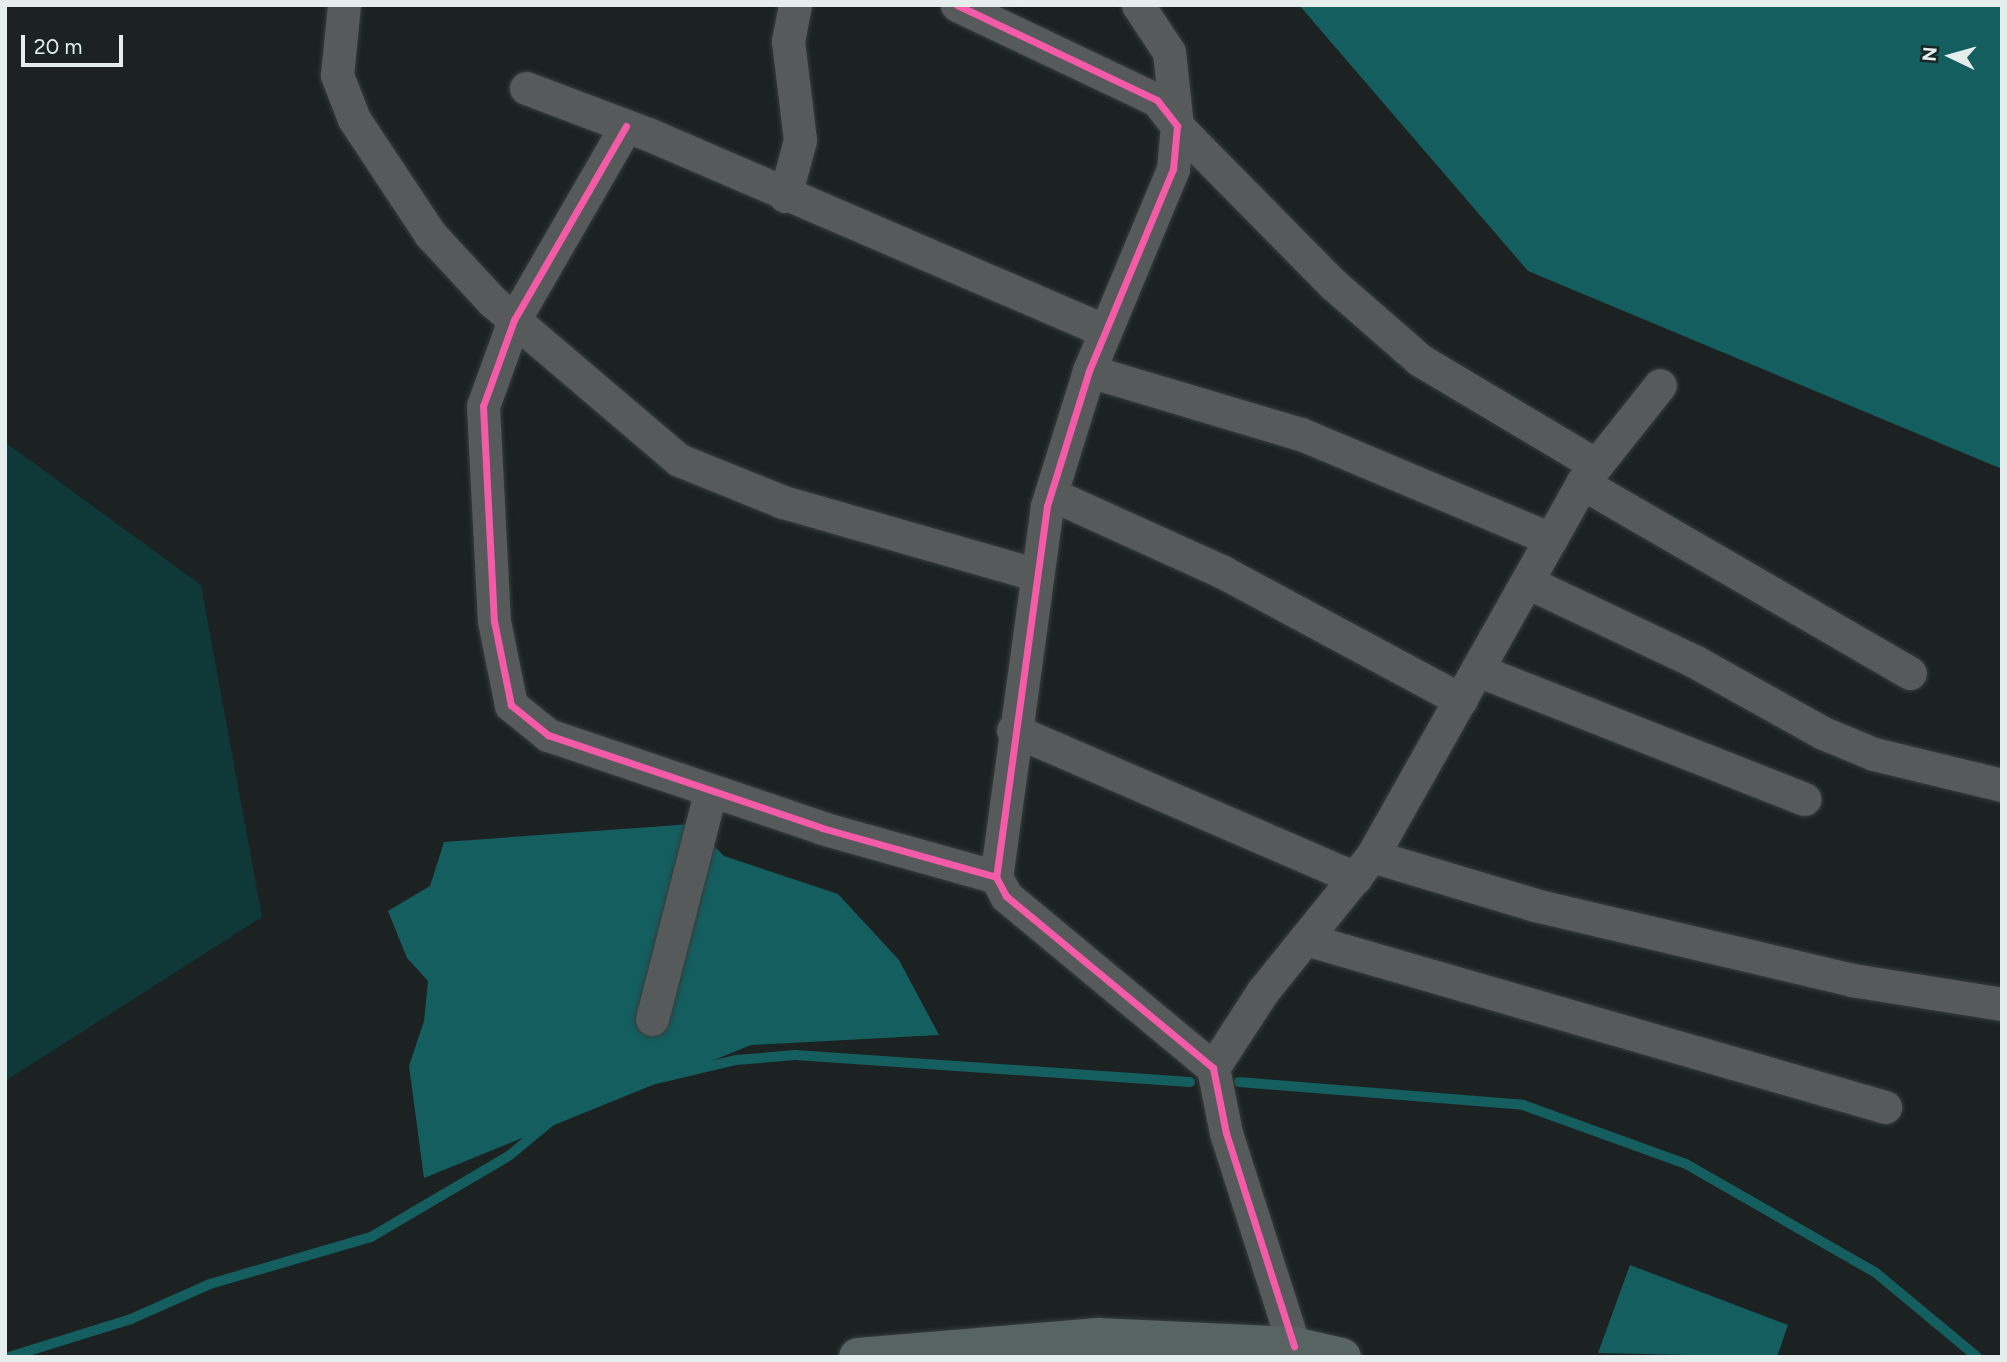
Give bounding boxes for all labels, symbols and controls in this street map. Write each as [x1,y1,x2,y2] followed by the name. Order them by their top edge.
[24,21,126,65] scale bar
[1916,21,1986,91] north arrow
[34,34,82,59] text: 20 m
[1917,46,1942,62] text: N

